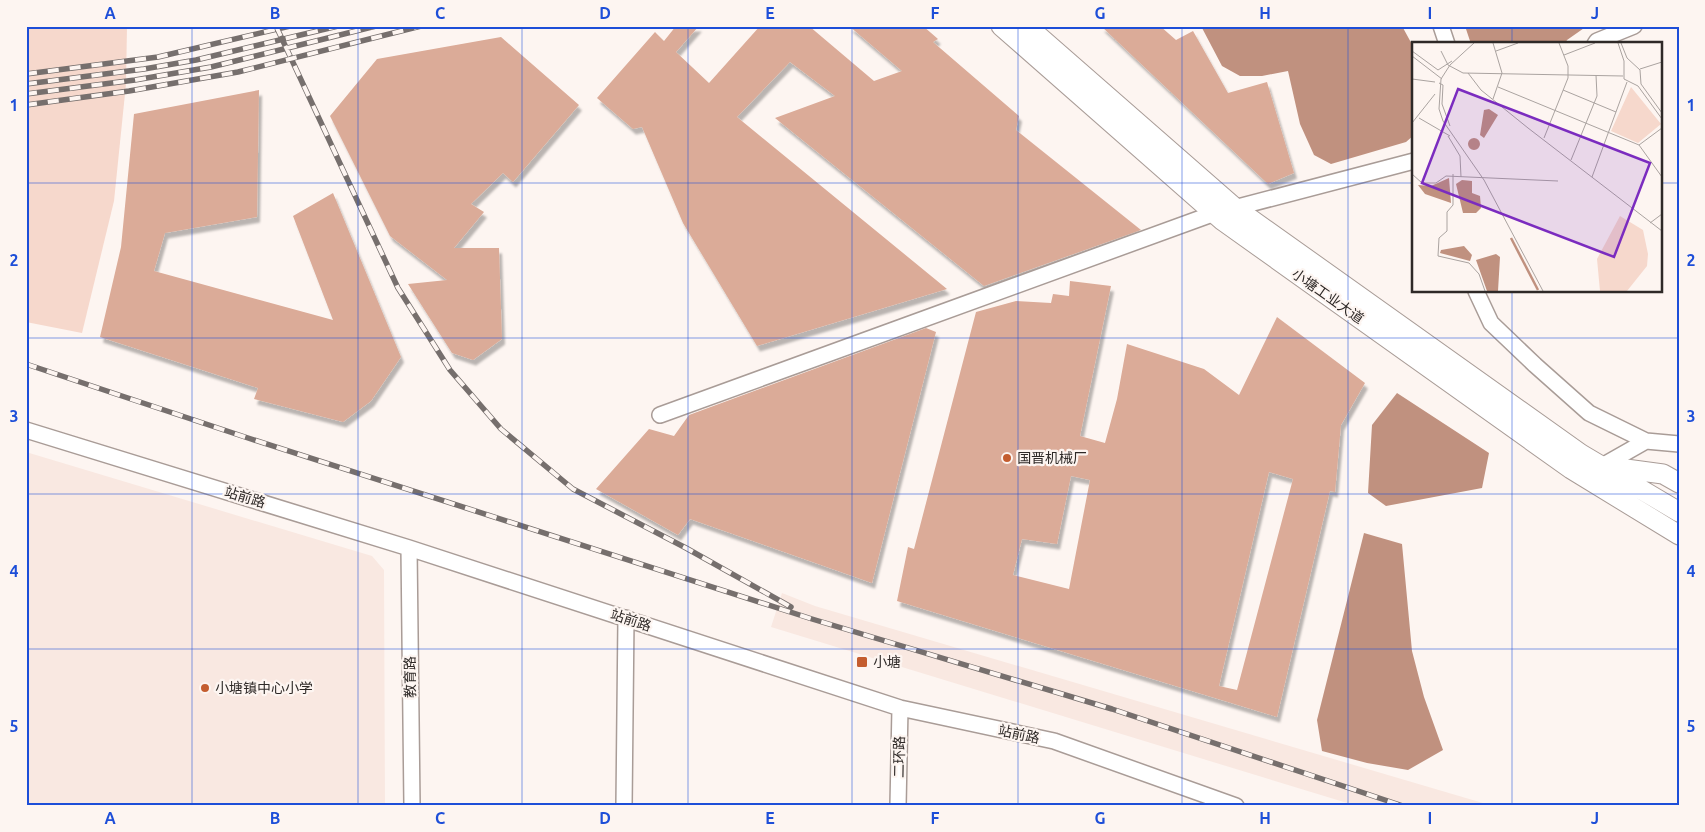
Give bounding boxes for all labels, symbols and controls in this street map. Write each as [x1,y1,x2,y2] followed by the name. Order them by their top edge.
[104,4,116,22] text: A
[270,4,280,22] text: B
[435,4,445,22] text: C
[599,4,611,22] text: D
[765,4,775,22] text: E
[931,4,940,22] text: F
[1094,4,1106,22] text: G
[1259,4,1271,22] text: H
[1428,4,1432,22] text: I
[1591,4,1599,22] text: J
[1412,42,1662,292] inset map
[9,96,19,114] text: 1
[1686,96,1696,114] text: 1
[9,251,19,269] text: 2
[1686,251,1696,269] text: 2
[1289,265,1367,327] street label: 小塘工业大道
[9,407,19,425] text: 3
[1686,407,1696,425] text: 3
[1017,450,1087,466] place label: 国晋机械厂
[1001,452,1013,464] marker: 国晋机械厂
[223,483,267,511] street label: 站前路
[9,562,19,580] text: 4
[1686,562,1696,580] text: 4
[609,606,653,634] street label: 站前路
[873,654,901,670] place label: 小塘
[855,655,869,669] marker: 小塘
[402,656,418,698] street label: 教育路
[215,680,313,696] place label: 小塘镇中心小学
[199,682,211,694] marker: 小塘镇中心小学
[9,717,19,735] text: 5
[1686,717,1696,735] text: 5
[997,722,1041,746] street label: 站前路
[891,736,907,778] street label: 二环路
[104,809,116,827] text: A
[270,809,280,827] text: B
[435,809,445,827] text: C
[599,809,611,827] text: D
[765,809,775,827] text: E
[931,809,940,827] text: F
[1094,809,1106,827] text: G
[1259,809,1271,827] text: H
[1428,809,1432,827] text: I
[1591,809,1599,827] text: J

